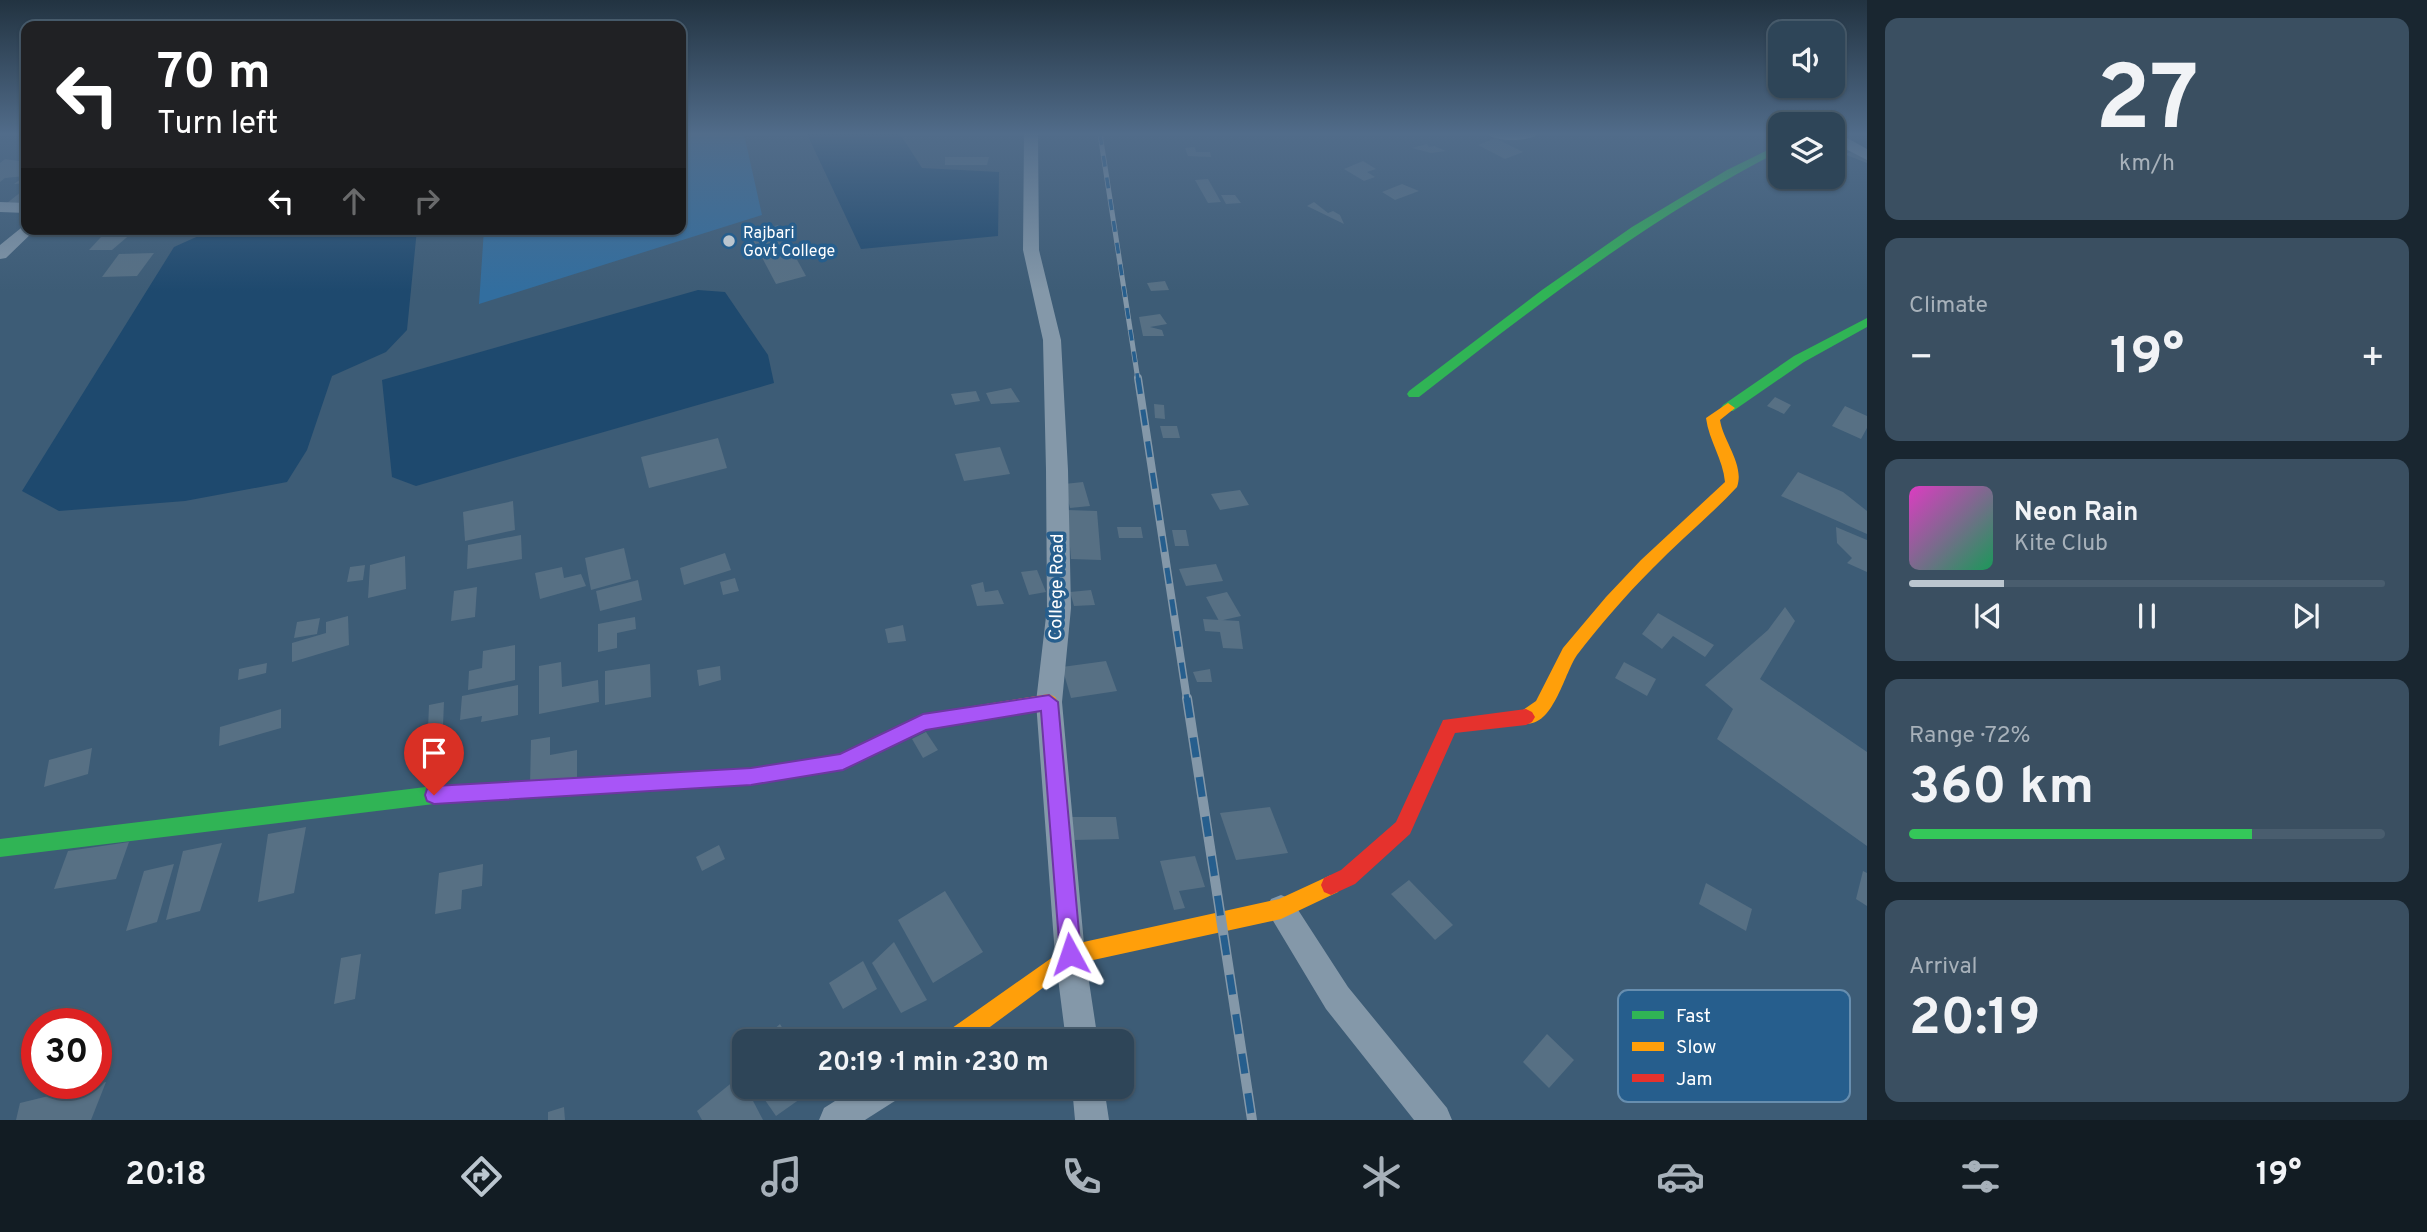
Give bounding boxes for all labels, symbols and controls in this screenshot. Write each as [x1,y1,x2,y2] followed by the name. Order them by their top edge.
[1768,21,1845,189] map controls
[1768,21,1845,98] button: sound
[157,44,271,106] text: 70 m
[2095,47,2199,162] text: 27
[42,49,133,140] icon: left
[157,105,278,145] text: Turn left
[1768,112,1845,189] button: layers
[2119,150,2175,179] text: km/h
[262,182,300,220] icon: left
[335,182,373,220] icon: ahead
[408,182,446,220] icon: right
[743,224,835,262] place label: Rajbari Govt College
[721,233,737,249] marker: Rajbari Govt College
[1909,292,1988,321] text: Climate
[2110,326,2184,392] text: 19°
[1909,335,1934,384] text: −
[2360,335,2385,384] text: +
[2014,497,2139,530] text: Neon Rain
[2014,530,2108,559] text: Kite Club
[1045,533,1070,641] street label: College Road
[1969,597,2007,635] icon: previous
[2128,597,2166,635] icon: pause
[2287,597,2325,635] icon: next
[1909,722,2031,751] text: Range · 72%
[404,723,464,795] pin
[415,734,453,772] icon: arrive
[1909,756,2094,822] text: 360 km
[1033,917,1107,991] position arrow
[1909,953,1978,982] text: Arrival
[1909,987,2040,1053] text: 20:19
[1618,990,1850,1102] legend
[1676,1005,1711,1029] text: Fast
[21,1008,112,1099] speed limit sign: 30
[1676,1036,1716,1060] text: Slow
[817,1047,1049,1080] text: 20:19 · 1 min · 230 m
[1676,1068,1713,1092] text: Jam
[457,1152,506,1201] icon: directions
[757,1152,806,1201] icon: music
[1057,1152,1106,1201] icon: phone
[1357,1152,1406,1201] icon: climate
[1656,1152,1705,1201] icon: car
[1956,1152,2005,1201] icon: filters
[125,1156,207,1196] text: 20:18
[2256,1156,2302,1196] text: 19°

